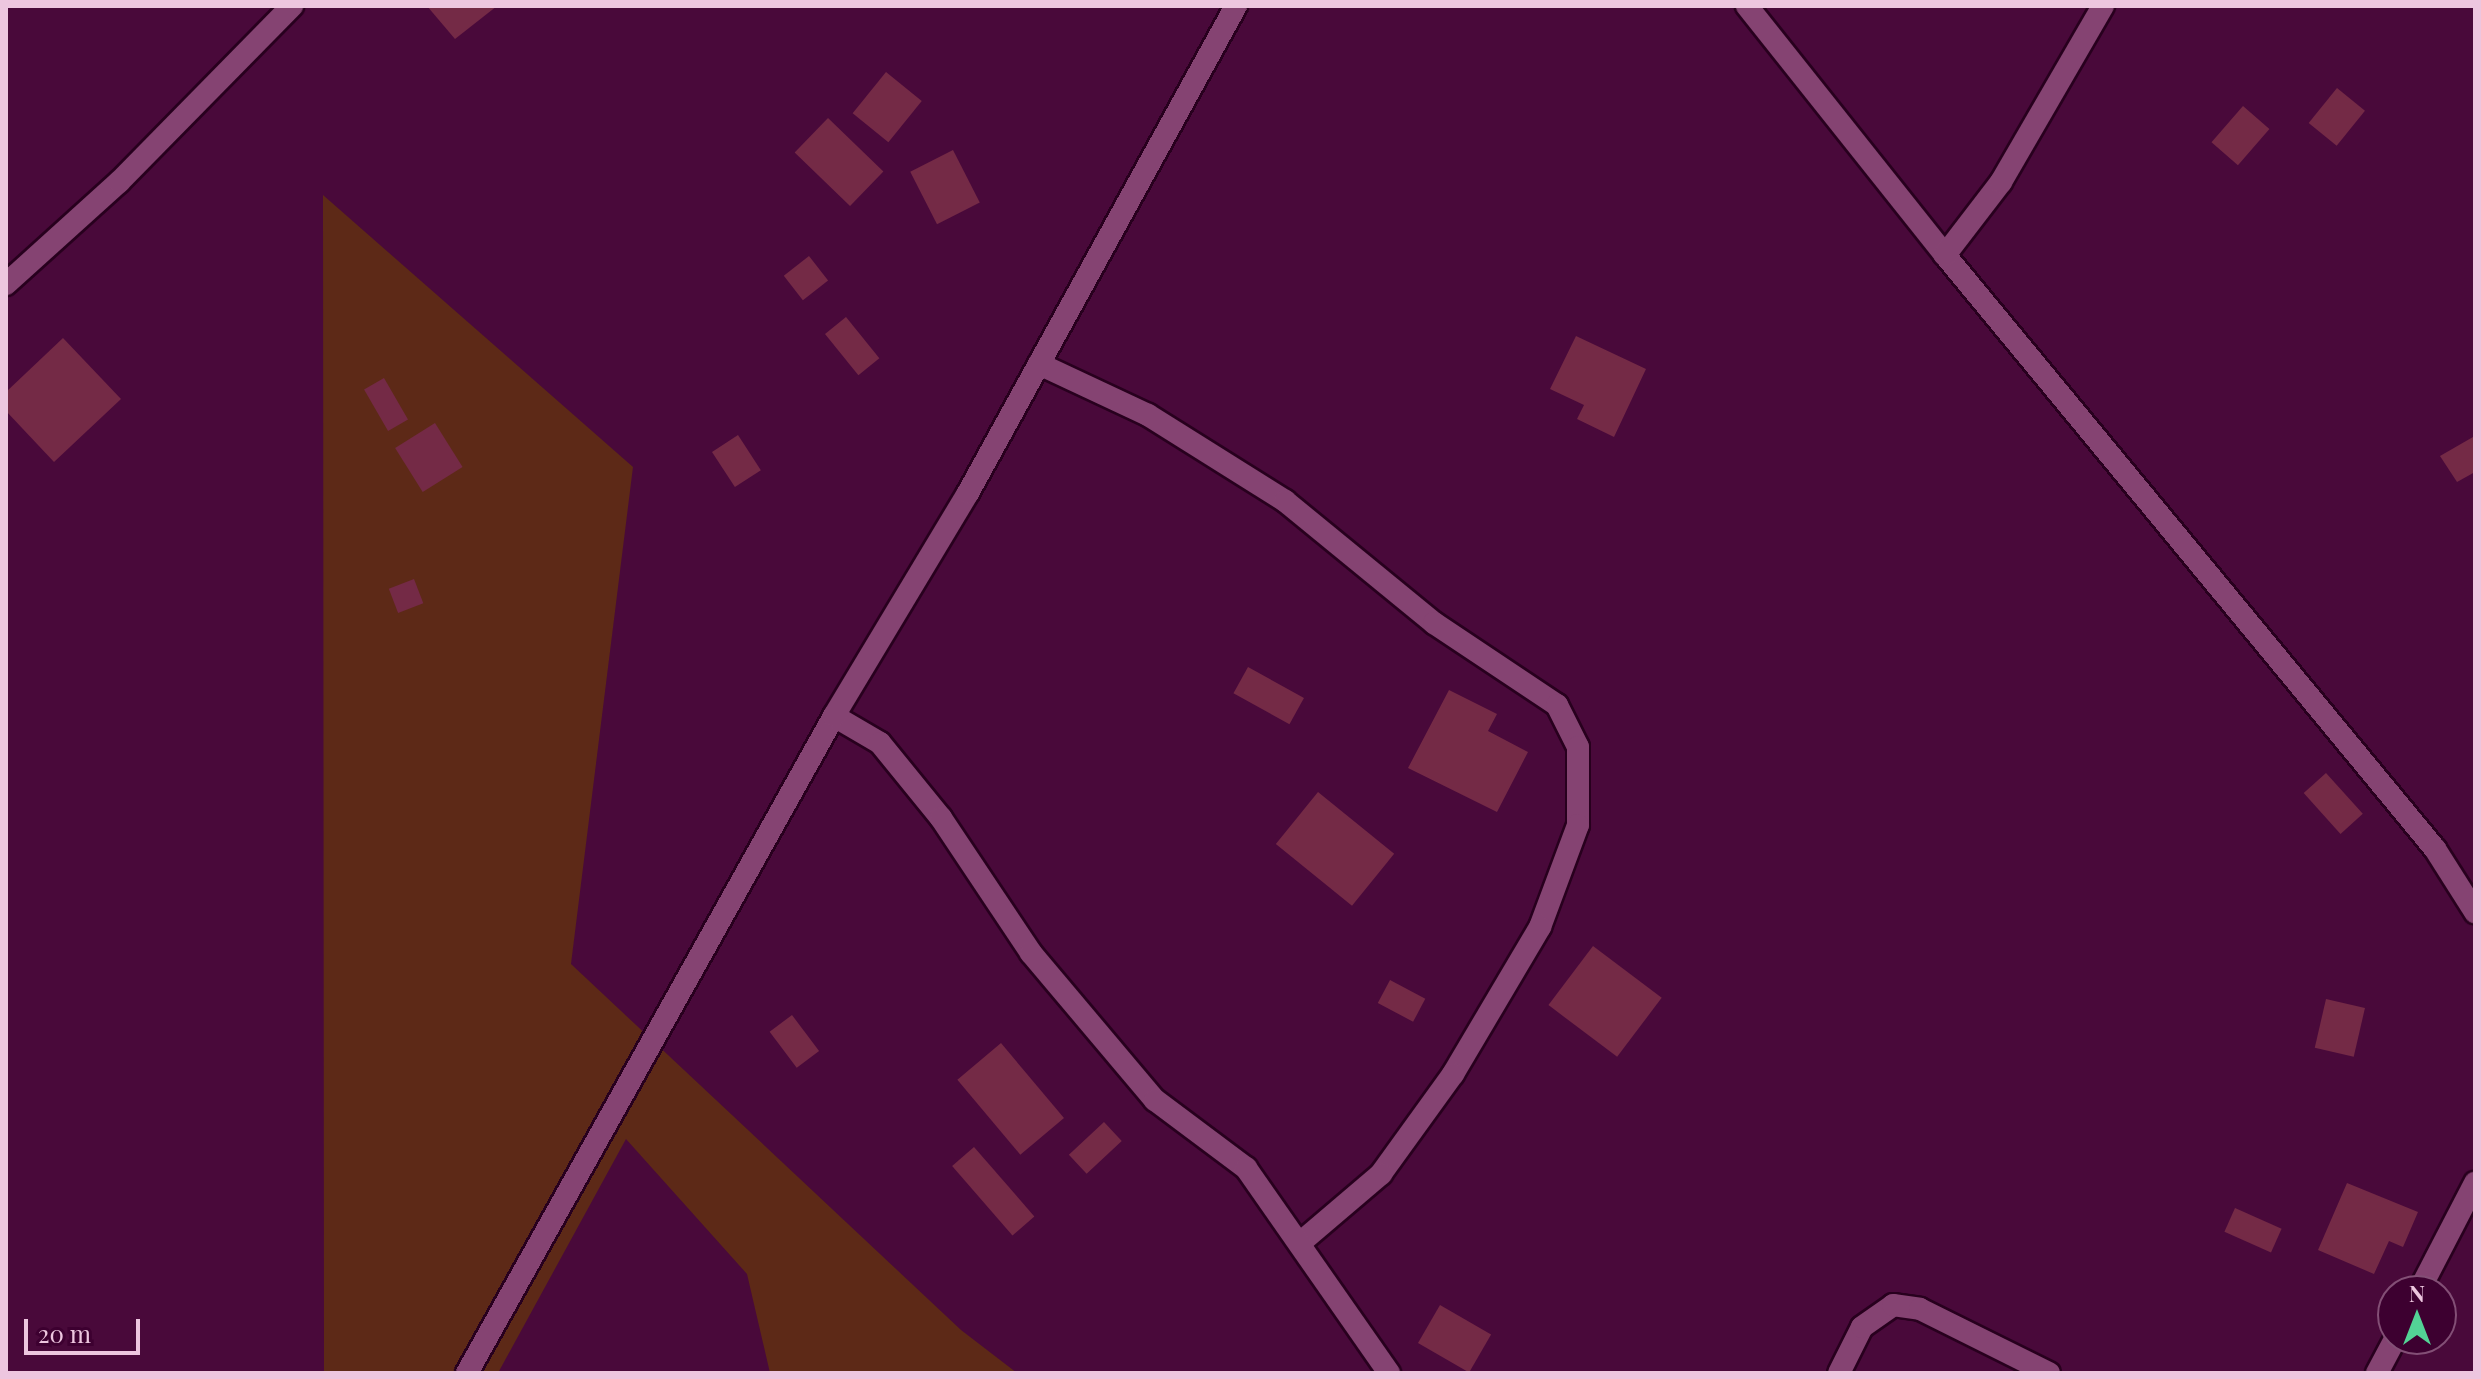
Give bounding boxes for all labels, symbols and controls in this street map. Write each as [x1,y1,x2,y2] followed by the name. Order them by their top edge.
[2377,1275,2457,1355] north arrow
[2409,1278,2425,1308] text: N
[28,1303,144,1353] scale bar
[38,1317,91,1349] text: 20 m

